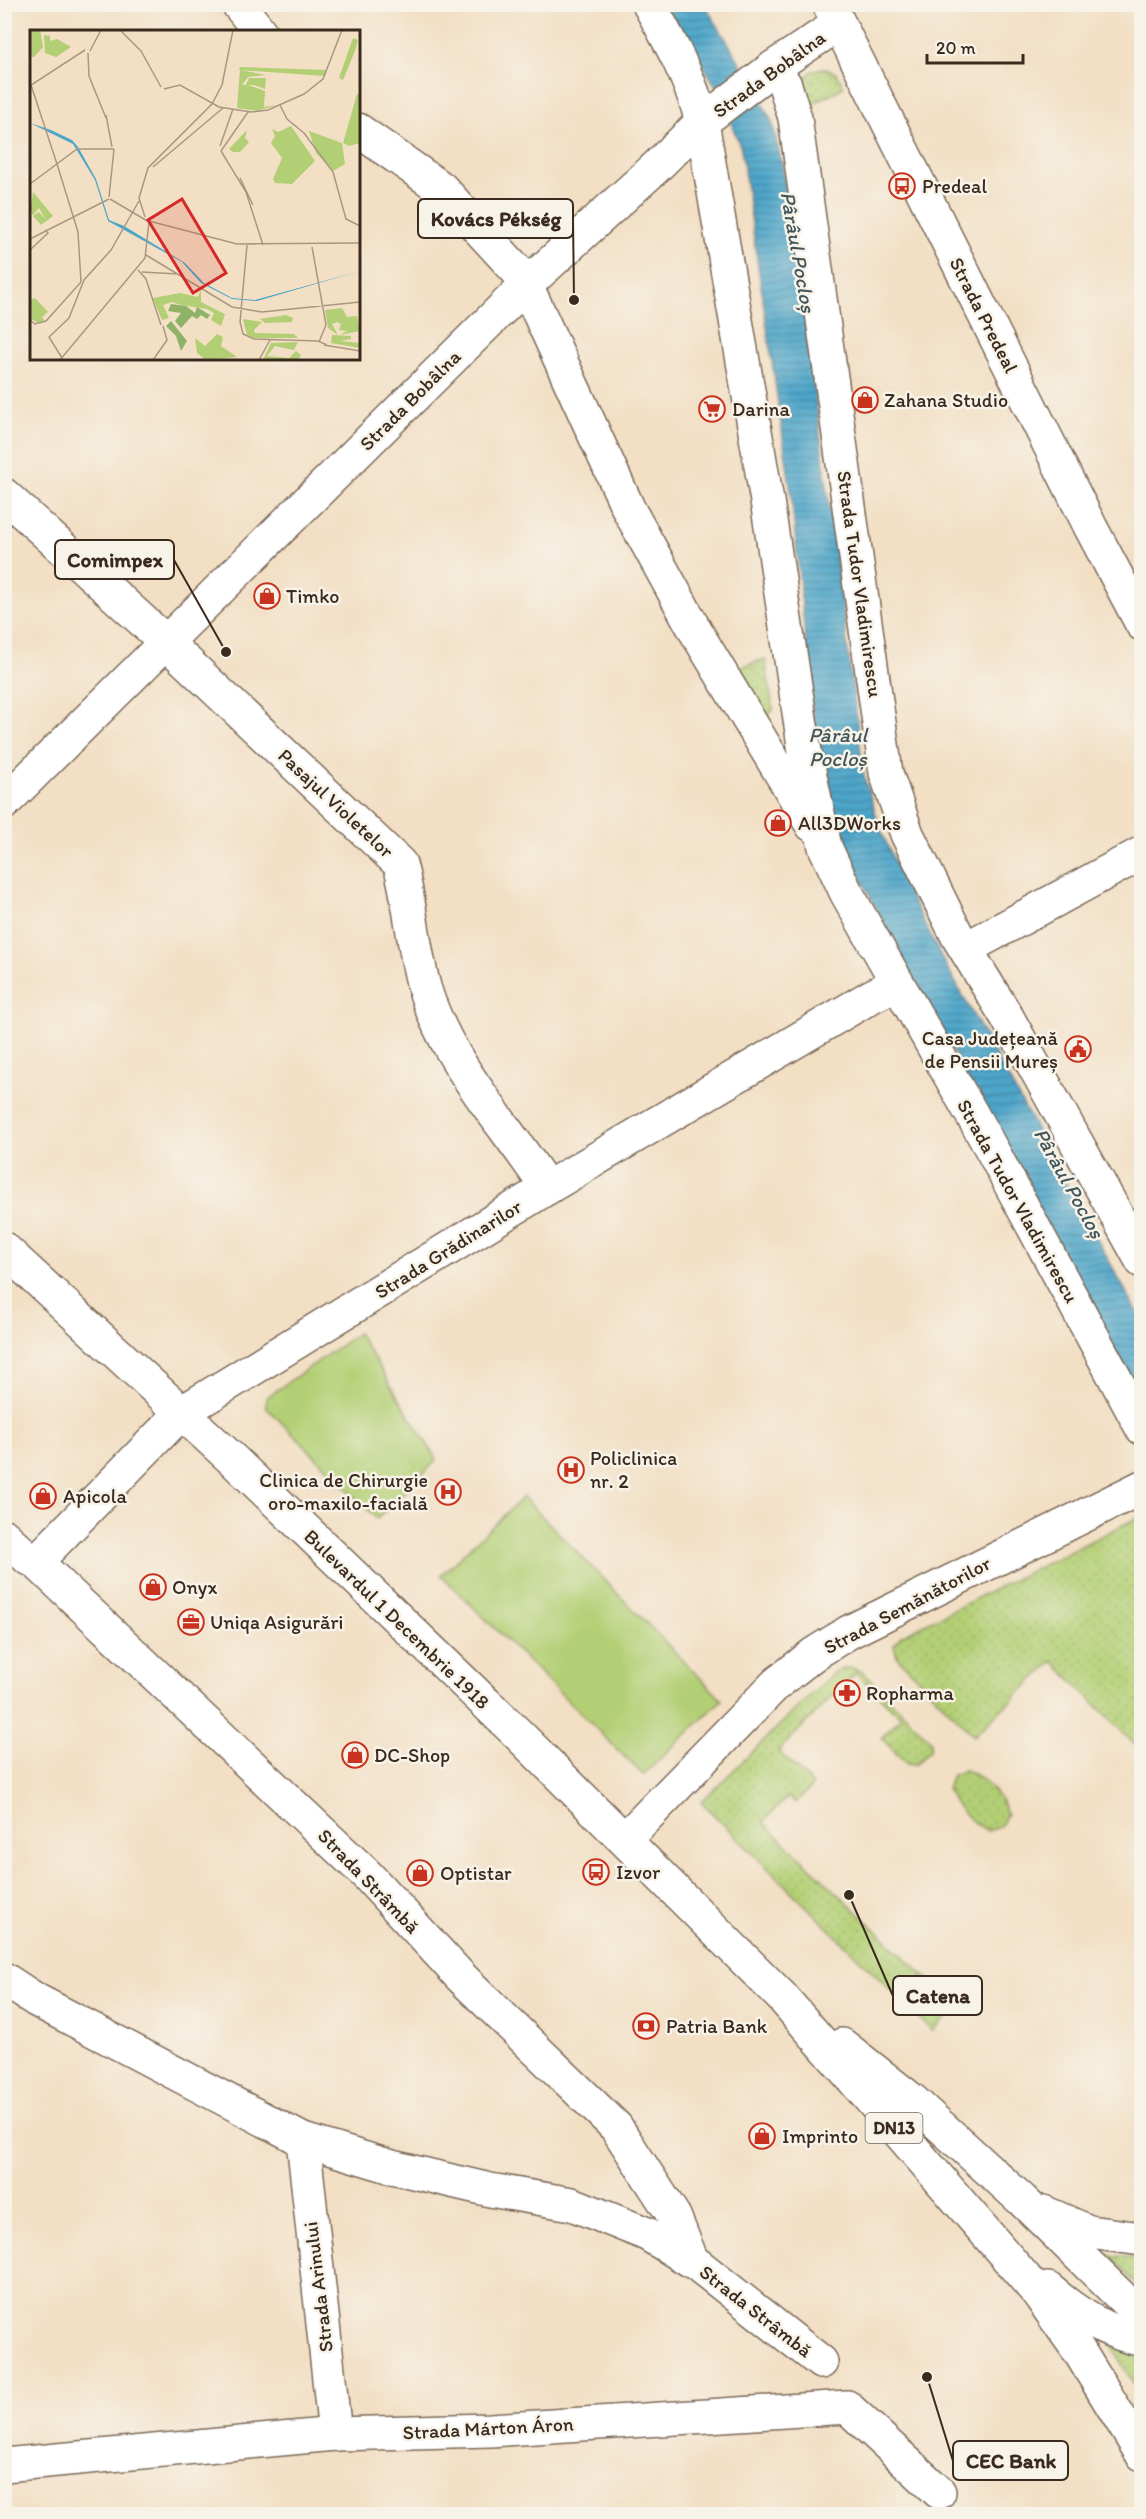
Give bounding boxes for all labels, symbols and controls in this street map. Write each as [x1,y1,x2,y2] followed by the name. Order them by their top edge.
[708,25,830,123] street label: Strada Bobâlna
[927,27,1023,65] scale bar
[30,30,360,360] inset map
[936,37,976,59] text: 20 m
[887,171,917,201] bus stop icon: Predeal
[922,174,987,198] place label: Predeal
[775,190,822,316] water label: Pârâul Pocloș
[418,199,573,238] callout: Kovács Pékség
[431,206,563,232] text: Kovács Pékség
[945,253,1024,377] street label: Strada Predeal
[354,344,466,456] street label: Strada Bobâlna
[850,385,880,415] shop icon: Zahana Studio
[884,388,1008,412] place label: Zahana Studio
[697,394,727,424] supermarket icon: Darina
[732,397,790,421] place label: Darina
[832,469,888,699] street label: Strada Tudor Vladimirescu
[55,540,174,579] callout: Comimpex
[67,547,164,573] text: Comimpex
[252,581,282,611] shop icon: Timko
[286,584,340,608] place label: Timko
[808,722,870,772] water label: Pârâul Pocloș
[273,743,399,863] street label: Pasajul Violetelor
[763,808,793,838] shop icon: All3DWorks
[798,811,901,835] place label: All3DWorks
[922,1026,1059,1073] place label: Casa Județeană de Pensii Mureș
[1063,1034,1093,1064] public building icon: Casa Județeană de Pensii Mureș
[952,1095,1084,1307] street label: Strada Tudor Vladimirescu
[1028,1123,1111,1244] water label: Pârâul Pocloș
[370,1194,526,1304] street label: Strada Grădinarilor
[590,1446,677,1493] place label: Policlinica nr. 2
[556,1455,586,1485] hospital icon: Policlinica nr. 2
[259,1468,429,1515] place label: Clinica de Chirurgie oro-maxilo-facială
[433,1477,463,1507] hospital icon: Clinica de Chirurgie oro-maxilo-facială
[28,1481,58,1511] shop icon: Apicola
[63,1484,127,1508] place label: Apicola
[299,1524,495,1714] street label: Bulevardul 1 Decembrie 1918
[819,1551,995,1659] street label: Strada Semănătorilor
[138,1572,168,1602] shop icon: Onyx
[172,1575,217,1599] place label: Onyx
[176,1607,206,1637] office icon: Uniqa Asigurări
[210,1610,343,1634] place label: Uniqa Asigurări
[832,1678,862,1708] pharmacy icon: Ropharma
[866,1681,955,1705] place label: Ropharma
[340,1740,370,1770] shop icon: DC-Shop
[374,1743,450,1767] place label: DC-Shop
[313,1824,425,1939] street label: Strada Strâmbă
[581,1857,611,1887] bus stop icon: Izvor
[405,1858,435,1888] shop icon: Optistar
[616,1860,660,1884] place label: Izvor
[440,1861,512,1885] place label: Optistar
[893,1976,982,2015] callout: Catena
[906,1983,971,2008] text: Catena
[631,2011,661,2041] bank icon: Patria Bank
[666,2014,768,2038] place label: Patria Bank
[866,2113,922,2143] road number: DN13
[747,2121,777,2151] shop icon: Imprinto
[782,2124,858,2148] place label: Imprinto
[298,2220,338,2354] street label: Strada Arinului
[695,2260,818,2363] street label: Strada Strâmbă
[402,2412,574,2444] street label: Strada Márton Áron
[953,2441,1068,2480] callout: CEC Bank
[966,2448,1057,2473] text: CEC Bank

